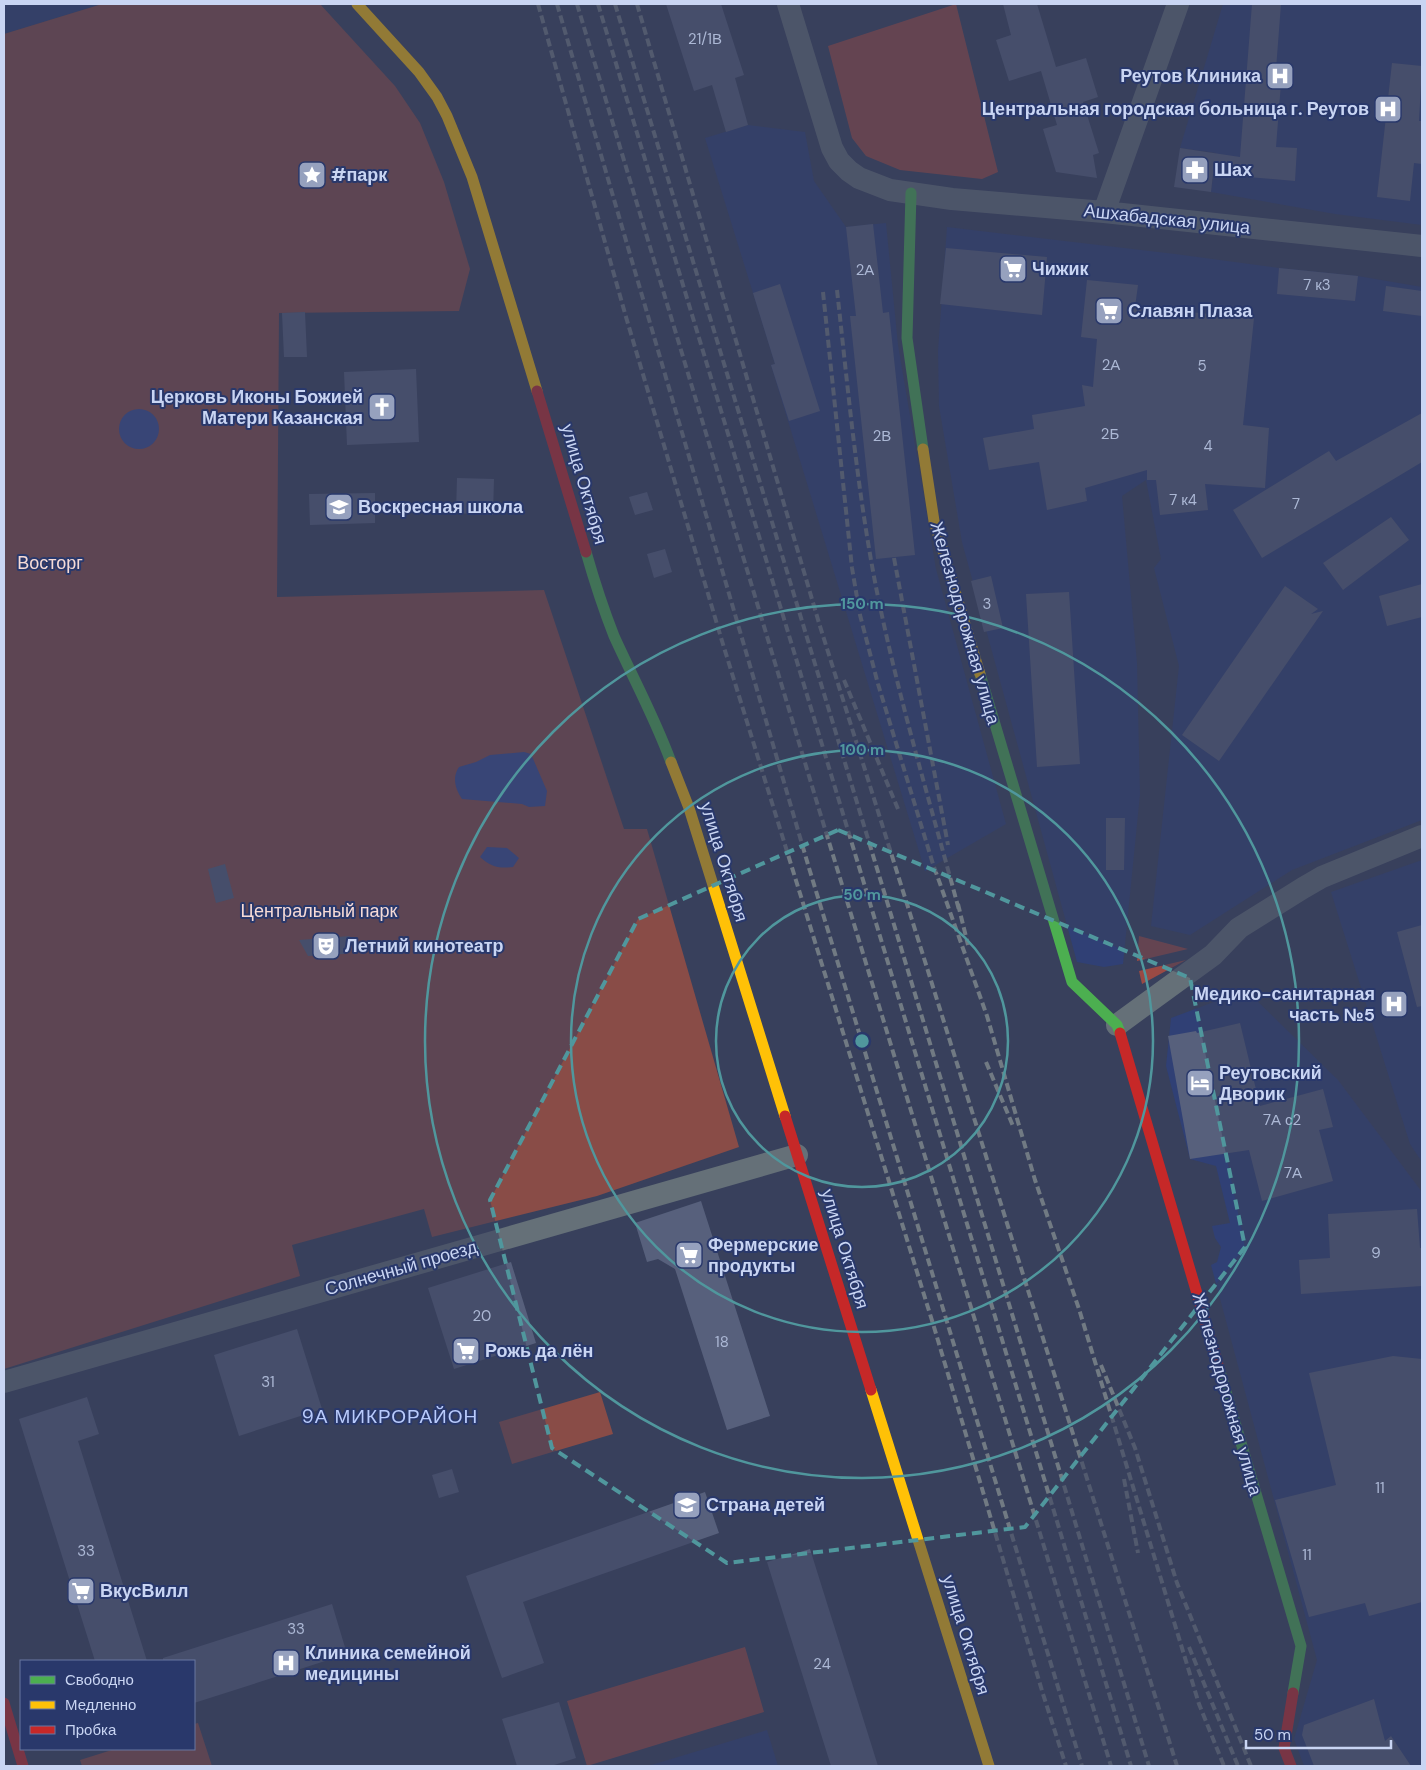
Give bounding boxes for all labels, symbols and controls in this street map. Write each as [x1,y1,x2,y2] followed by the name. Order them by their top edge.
[688,29,722,49] house number: 21/1В
[1265,61,1295,91] hospital icon: Реутов Клиника
[1120,64,1262,88] place label: Реутов Клиника
[1373,94,1403,124] hospital icon: Центральная городская больница г. Реутов
[982,97,1369,121] place label: Центральная городская больница г. Реутов
[1180,155,1210,185] pharmacy icon: Шах
[1214,158,1252,182] place label: Шах
[297,160,327,190] place icon: #парк
[331,163,388,187] place label: #парк
[1083,198,1252,240] street label: Ашхабадская улица
[998,254,1028,284] supermarket icon: Чижик
[1032,257,1090,281] place label: Чижик
[856,260,874,280] house number: 2А
[1303,275,1331,295] house number: 7 к3
[1094,296,1124,326] supermarket icon: Славян Плаза
[1128,299,1253,323] place label: Славян Плаза
[1102,355,1120,375] house number: 2А
[1197,356,1207,376] house number: 5
[151,385,363,430] place label: Церковь Иконы Божией Матери Казанская
[367,392,397,422] church icon: Церковь Иконы Божией Матери Казанская
[555,421,613,547] street label: улица Октября
[1101,424,1119,444] house number: 2Б
[873,426,891,446] house number: 2В
[1203,436,1213,456] house number: 4
[1169,490,1197,510] house number: 7 к4
[324,492,354,522] school or university icon: Воскресная школа
[1292,494,1300,514] house number: 7
[358,495,524,519] place label: Воскресная школа
[925,519,1006,728] street label: Железнодорожная улица
[17,551,83,575] park label: Восторг
[841,594,884,614] text: 150 m
[983,594,991,614] house number: 3
[840,740,884,760] text: 100 m
[694,799,754,925] street label: улица Октября
[843,885,881,905] text: 50 m
[241,899,398,923] park label: Центральный парк
[311,931,341,961] theatre icon: Летний кинотеатр
[345,934,504,958] place label: Летний кинотеатр
[1194,982,1375,1027] place label: Медико-санитарная часть №5
[1379,989,1409,1019] hospital icon: Медико-санитарная часть №5
[853,1032,871,1050] centre of rings
[1219,1061,1322,1106] place label: Реутовский Дворик
[1185,1068,1215,1098] hotel icon: Реутовский Дворик
[1263,1110,1301,1130] house number: 7А с2
[1284,1163,1302,1183] house number: 7А
[815,1186,875,1312] street label: улица Октября
[708,1233,819,1278] place label: Фермерские продукты
[322,1235,480,1301] street label: Солнечный проезд
[674,1240,704,1270] supermarket icon: Фермерские продукты
[1371,1243,1381,1263] house number: 9
[1187,1290,1268,1499] street label: Железнодорожная улица
[473,1306,491,1326] house number: 20
[715,1332,729,1352] house number: 18
[451,1336,481,1366] supermarket icon: Рожь да лён
[485,1339,593,1363] place label: Рожь да лён
[261,1372,275,1392] house number: 31
[302,1404,478,1429] district label: 9А МИКРОРАЙОН
[1375,1478,1385,1498] house number: 11
[672,1490,702,1520] school or university icon: Страна детей
[706,1493,825,1517] place label: Страна детей
[77,1541,95,1561] house number: 33
[1302,1545,1312,1565] house number: 11
[936,1572,996,1698] street label: улица Октября
[66,1576,96,1606] supermarket icon: ВкусВилл
[100,1579,189,1603] place label: ВкусВилл
[287,1619,305,1639] house number: 33
[305,1641,471,1686] place label: Клиника семейной медицины
[271,1648,301,1678] hospital icon: Клиника семейной медицины
[813,1654,831,1674] house number: 24
[20,1660,195,1750] legend
[65,1670,134,1690] text: Свободно
[65,1695,136,1715] text: Медленно
[1246,1718,1391,1750] scale bar
[65,1720,117,1740] text: Пробка
[1254,1725,1291,1745] text: 50 m

